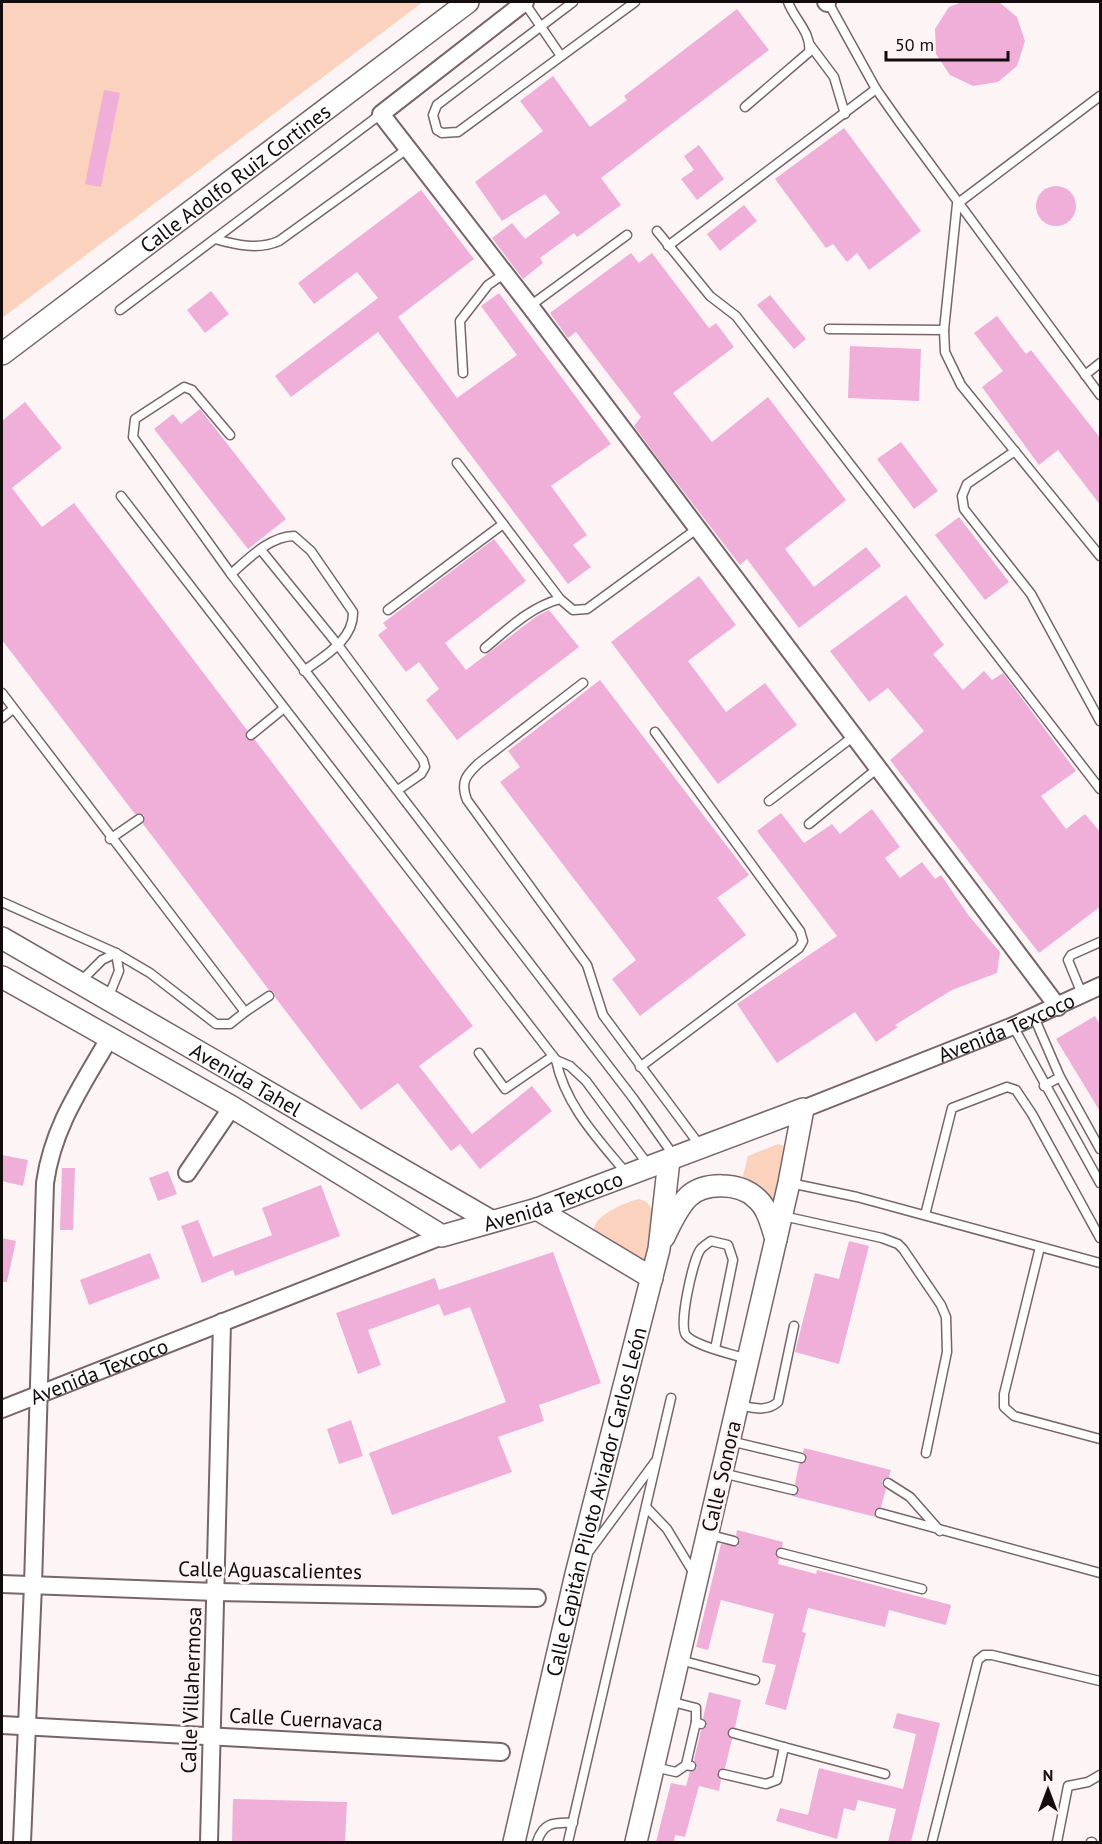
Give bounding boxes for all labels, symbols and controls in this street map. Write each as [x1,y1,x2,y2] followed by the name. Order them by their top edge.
[886,24,1008,62] scale bar
[895,33,934,56] text: 50 m
[134,97,336,259] street label: Calle Adolfo Ruiz Cortines
[934,986,1079,1068] street label: Avenida Texcoco
[186,1036,307,1122] street label: Avenida Tahel
[480,1164,627,1237] street label: Avenida Texcoco
[539,1324,652,1679] street label: Calle Capitán Piloto Aviador Carlos León
[26,1332,172,1410] street label: Avenida Texcoco
[695,1418,747,1534] street label: Calle Sonora
[178,1555,362,1585] street label: Calle Aguascalientes
[175,1606,207,1774] street label: Calle Villahermosa
[229,1701,383,1737] street label: Calle Cuernavaca
[1018,1760,1078,1820] north arrow
[1043,1765,1053,1785] text: N

